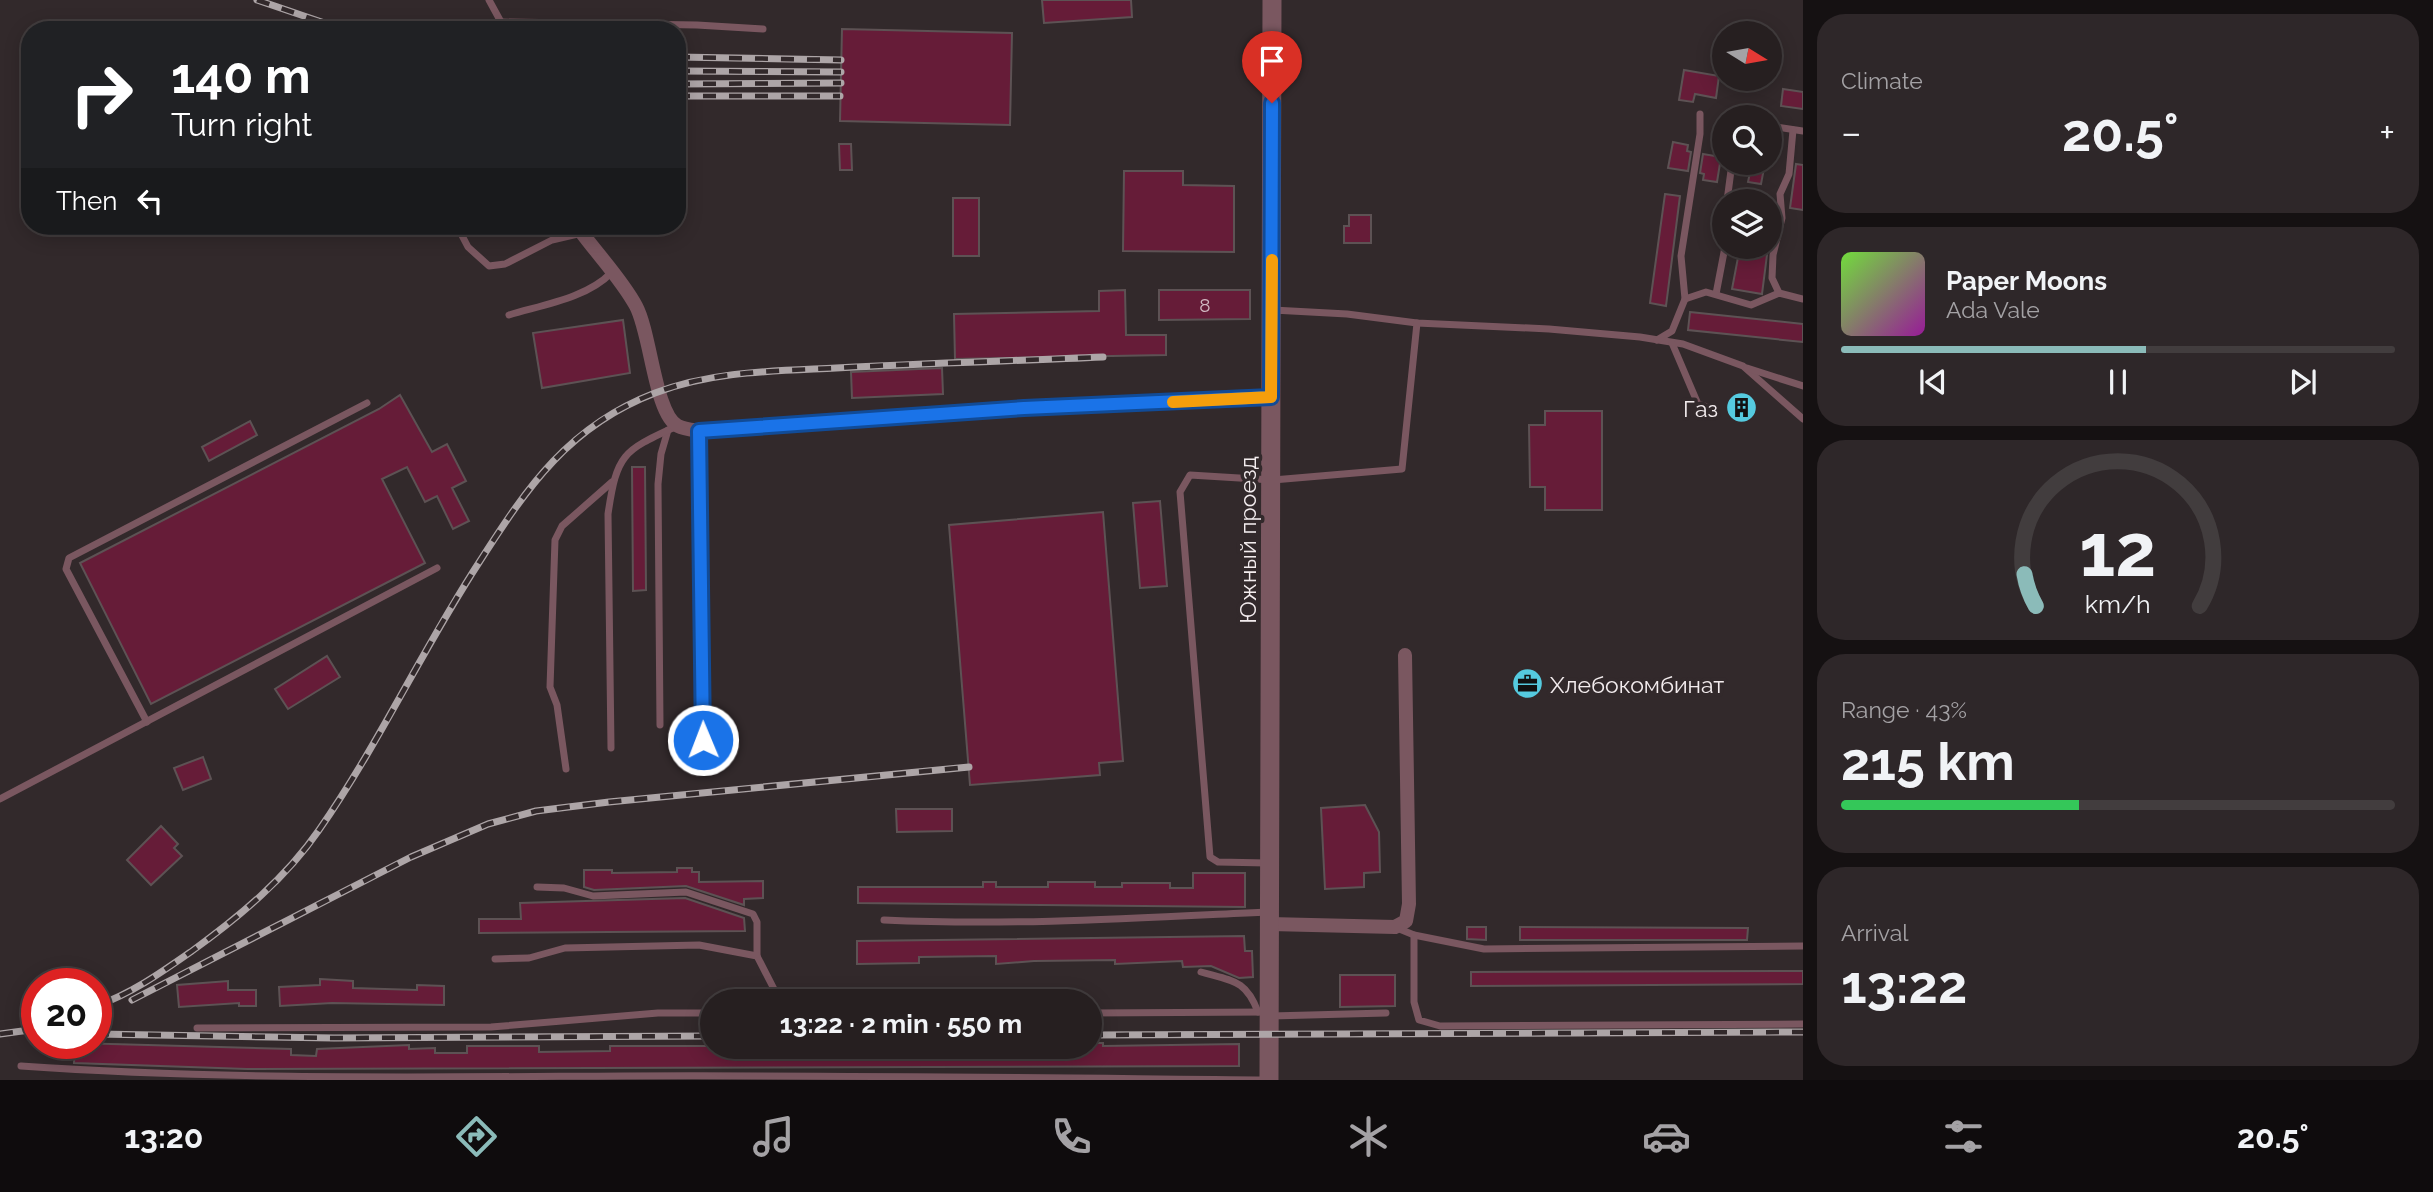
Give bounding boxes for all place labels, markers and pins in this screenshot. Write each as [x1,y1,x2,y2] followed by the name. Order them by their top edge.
[1242,31,1302,103] pin
[1724,391,1758,425] building icon: Газ
[1683,395,1718,422] place label: Газ
[1510,667,1544,701] office icon: Хлебокомбинат
[1550,671,1724,698] place label: Хлебокомбинат

